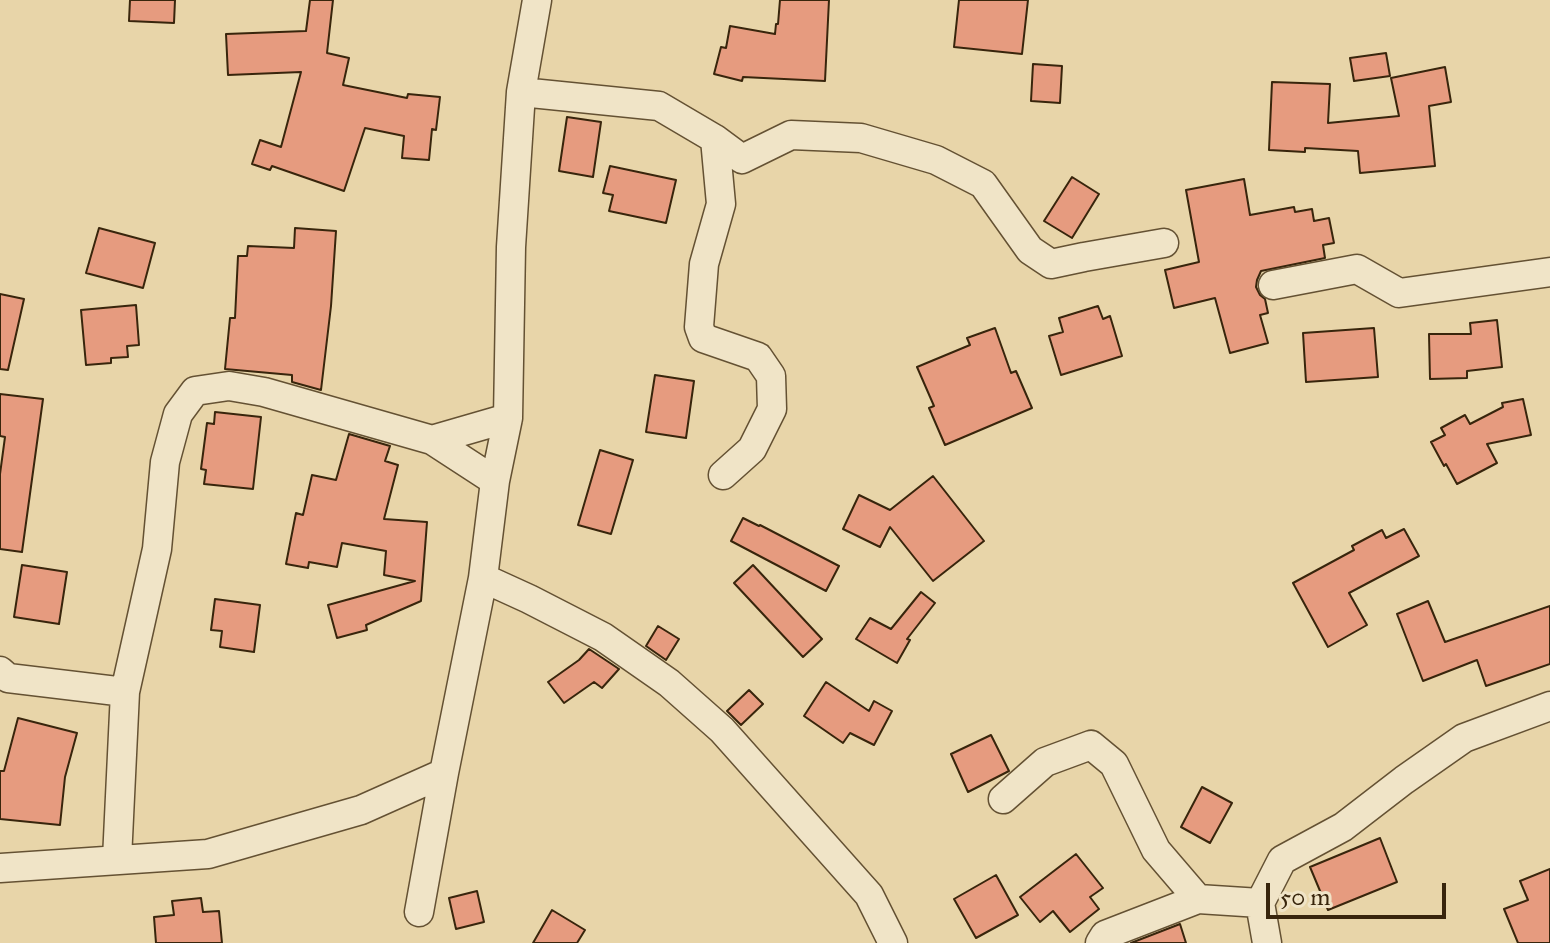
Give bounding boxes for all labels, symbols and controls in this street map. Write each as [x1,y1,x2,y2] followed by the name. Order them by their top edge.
[1270,867,1450,917] scale bar
[1280,882,1330,912] text: 50 m

